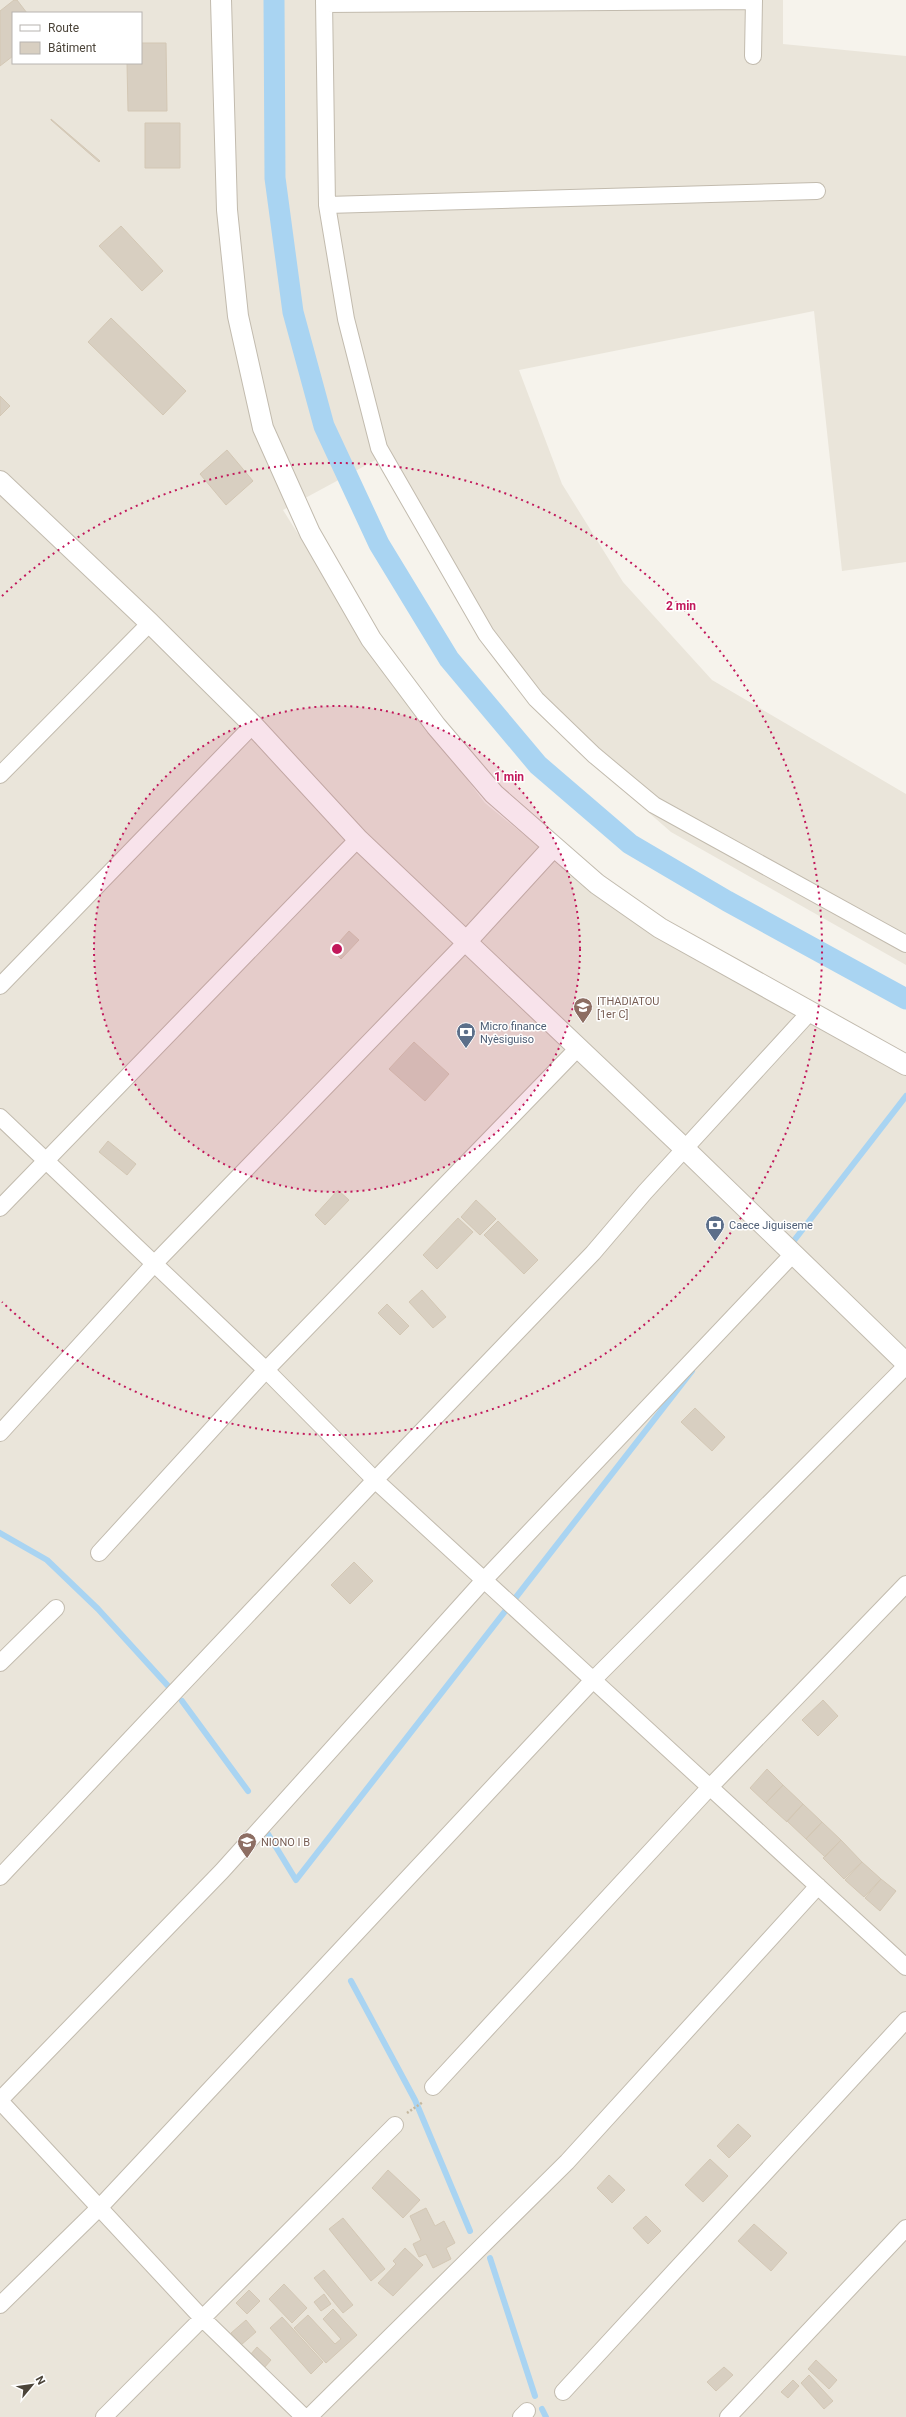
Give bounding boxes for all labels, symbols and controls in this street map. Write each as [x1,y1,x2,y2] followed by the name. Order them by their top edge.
[12,12,142,64] legend
[48,21,79,35] text: Route
[48,41,96,55] text: Bâtiment
[666,599,696,613] text: 2 min
[494,770,524,784] text: 1 min
[330,942,344,956] centre of rings
[597,995,659,1021] place label: ITHADIATOU [1er C]
[572,996,594,1024] school or university icon: ITHADIATOU [1er C]
[480,1020,547,1046] place label: Micro finance Nyèsiguiso
[455,1021,477,1049] bank icon: Micro finance Nyèsiguiso
[704,1214,726,1242] bank icon: Caece Jiguiseme
[729,1219,813,1232] place label: Caece Jiguiseme
[236,1831,258,1859] school or university icon: NIONO I B
[261,1836,310,1849] place label: NIONO I B
[12,2365,52,2405] north arrow
[33,2374,48,2387] text: N

